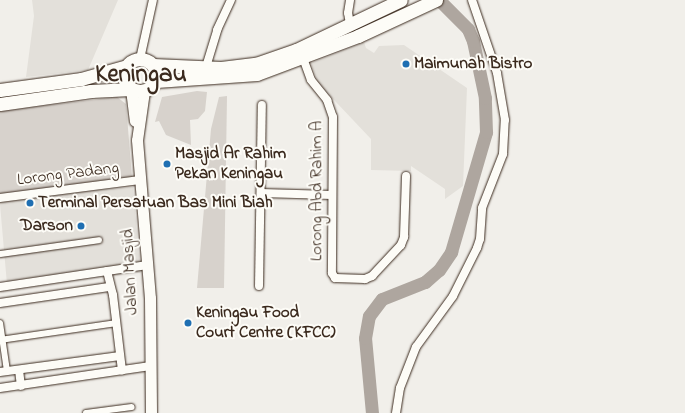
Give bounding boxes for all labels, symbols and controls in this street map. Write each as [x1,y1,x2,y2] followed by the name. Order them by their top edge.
[414,54,532,74] place label: Maimunah Bistro
[401,59,411,69] marker: Maimunah Bistro
[95,60,187,90] district label: Keningau
[307,121,327,261] street label: Lorong Abd Rahim A
[175,144,286,184] place label: Masjid Ar Rahim Pekan Keningau
[16,158,120,190] street label: Lorong Padang
[162,159,172,169] marker: Masjid Ar Rahim Pekan Keningau
[38,193,273,213] place label: Terminal Persatuan Bas Mini Biah
[25,198,35,208] marker: Terminal Persatuan Bas Mini Biah
[20,216,73,236] place label: Darson
[76,221,86,231] marker: Darson
[118,228,142,316] street label: Jalan Masjid
[196,303,335,343] place label: Keningau Food Court Centre (KFCC)
[183,318,193,328] marker: Keningau Food Court Centre (KFCC)

